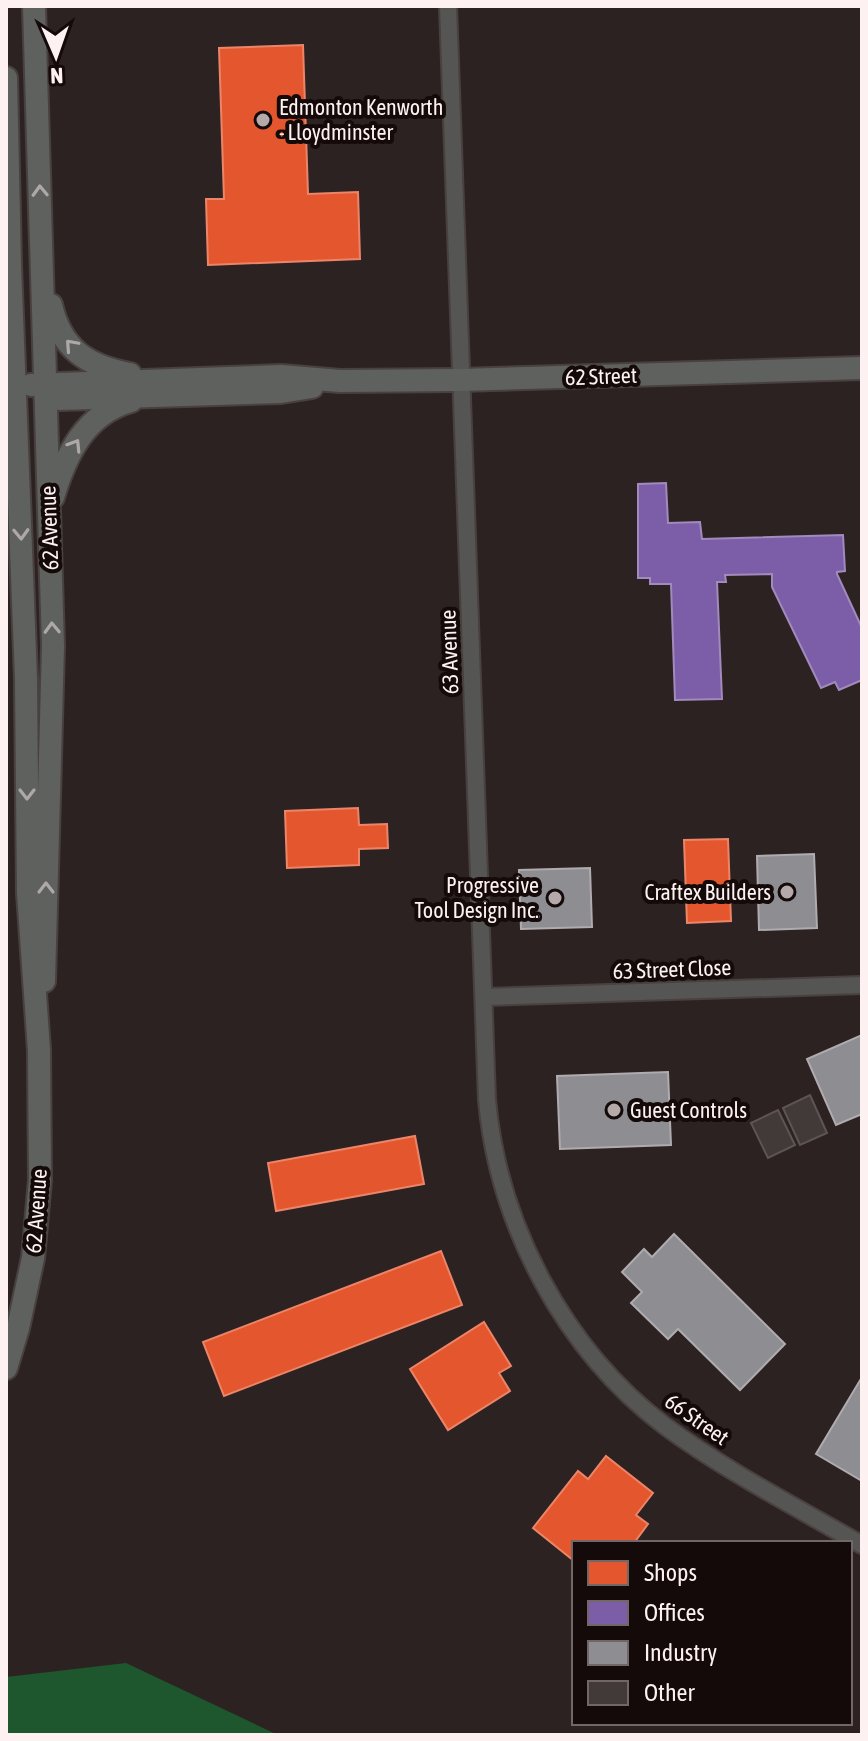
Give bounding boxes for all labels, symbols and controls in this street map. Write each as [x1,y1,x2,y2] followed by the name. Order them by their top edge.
[16,16,96,96] north arrow
[50,63,64,89] text: N
[279,94,443,145] place label: Edmonton Kenworth - Lloydminster
[254,111,272,129] marker: Edmonton Kenworth - Lloydminster
[32,184,49,197] one-way arrow
[66,340,80,355] one-way arrow
[565,362,637,390] street label: 62 Street
[66,439,81,453] one-way arrow
[35,485,63,571] street label: 62 Avenue
[12,528,29,541] one-way arrow
[435,609,463,695] street label: 63 Avenue
[44,621,61,634] one-way arrow
[18,788,36,801] one-way arrow
[415,872,539,923] place label: Progressive Tool Design Inc.
[645,879,771,905] place label: Craftex Builders
[37,881,55,894] one-way arrow
[778,883,796,901] marker: Craftex Builders
[546,889,564,907] marker: Progressive Tool Design Inc.
[612,954,732,984] street label: 63 Street Close
[630,1097,747,1123] place label: Guest Controls
[605,1101,623,1119] marker: Guest Controls
[20,1168,52,1254] street label: 62 Avenue
[660,1388,734,1450] street label: 66 Street
[572,1541,852,1725] legend
[644,1559,697,1586] text: Shops
[644,1599,705,1626] text: Offices
[644,1639,717,1666] text: Industry
[644,1679,695,1706] text: Other

